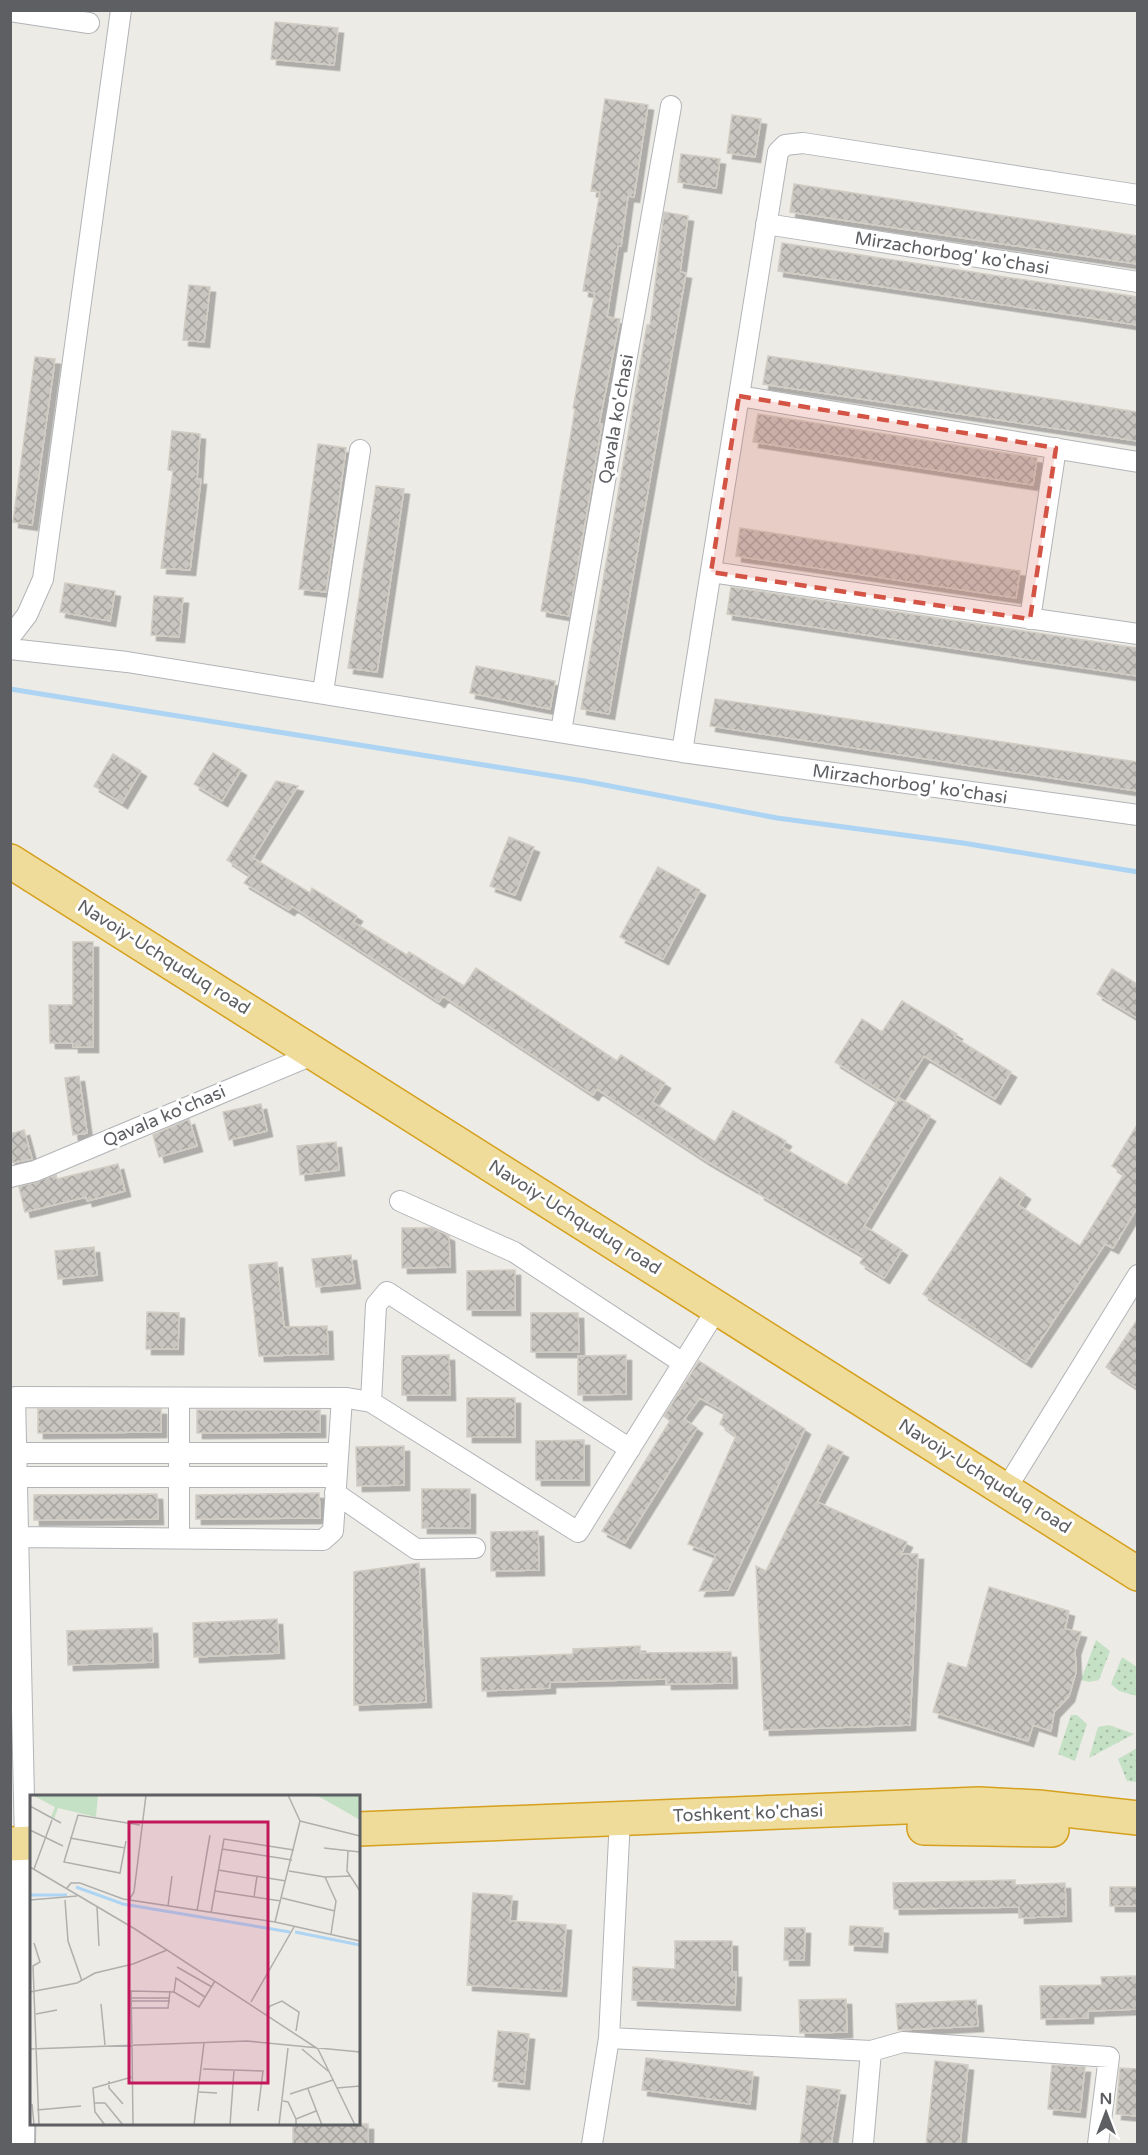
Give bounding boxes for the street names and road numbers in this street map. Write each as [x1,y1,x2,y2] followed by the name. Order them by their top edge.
[853,227,1051,279] street label: Mirzachorbog' ko'chasi
[594,352,638,486] street label: Qavala ko'chasi
[811,759,1009,809] street label: Mirzachorbog' ko'chasi
[73,895,255,1019] street label: Navoiy-Uchquduq road
[99,1080,229,1152] street label: Qavala ko'chasi
[484,1155,666,1279] street label: Navoiy-Uchquduq road
[894,1414,1076,1538] street label: Navoiy-Uchquduq road
[672,1799,824,1827] street label: Toshkent ko'chasi

